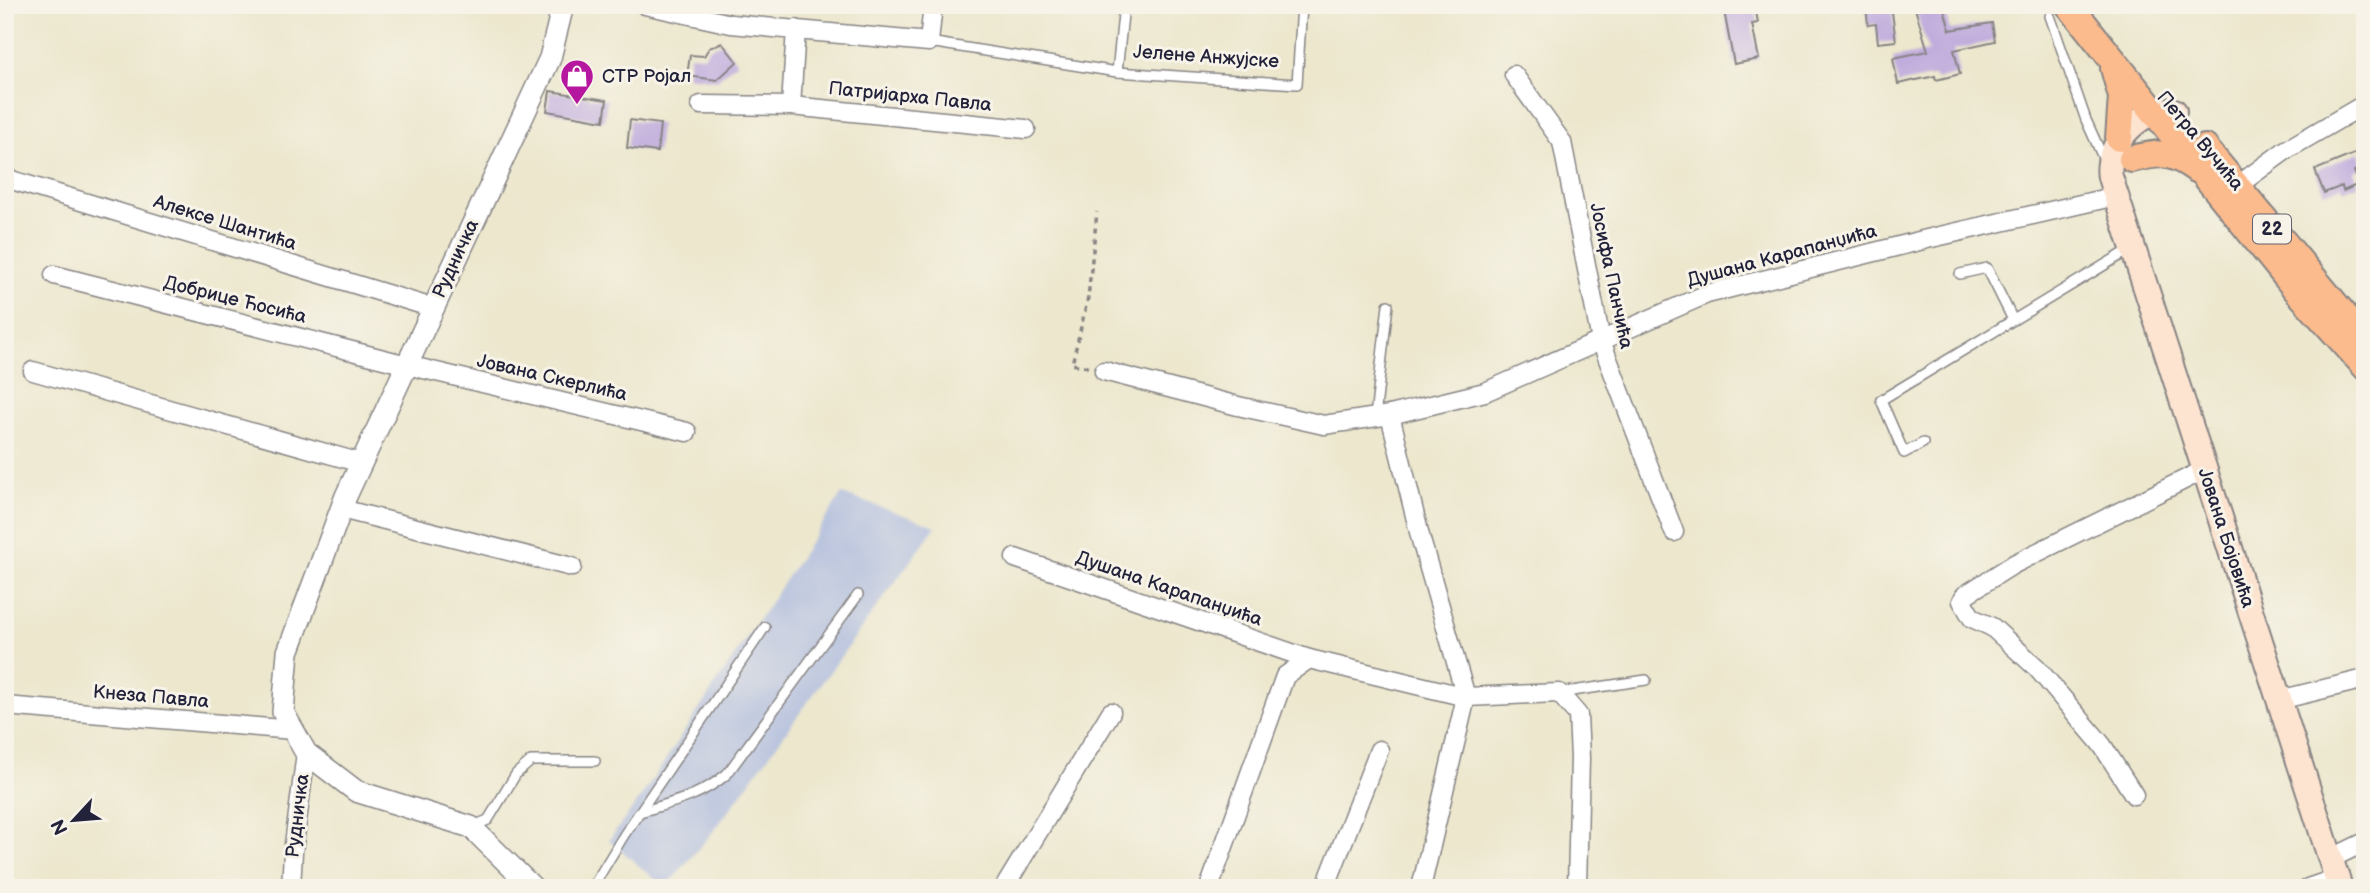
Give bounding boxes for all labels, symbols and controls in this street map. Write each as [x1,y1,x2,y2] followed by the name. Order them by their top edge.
[1132,40,1280,74] street label: Јелене Анжујске
[558,57,596,106] shop icon: СТР Ројал
[602,65,691,88] place label: СТР Ројал
[827,77,993,117] street label: Патријарха Павла
[2152,87,2248,195] street label: Петра Вучића
[150,190,299,256] street label: Алексе Шантића
[1584,201,1638,351] street label: Јосифа Панчића
[2253,214,2291,244] road number: 22
[428,216,484,302] street label: Рудничка
[1685,220,1879,292] street label: Душана Карапанџића
[161,271,309,329] street label: Добрице Ћосића
[475,350,629,406] street label: Јована Скерлића
[2193,465,2259,611] street label: Јована Бојовића
[1073,546,1265,632] street label: Душана Карапанџића
[92,680,210,714] street label: Кнеза Павла
[281,773,315,859] street label: Рудничка
[38,784,108,854] north arrow
[47,815,74,838] text: N

